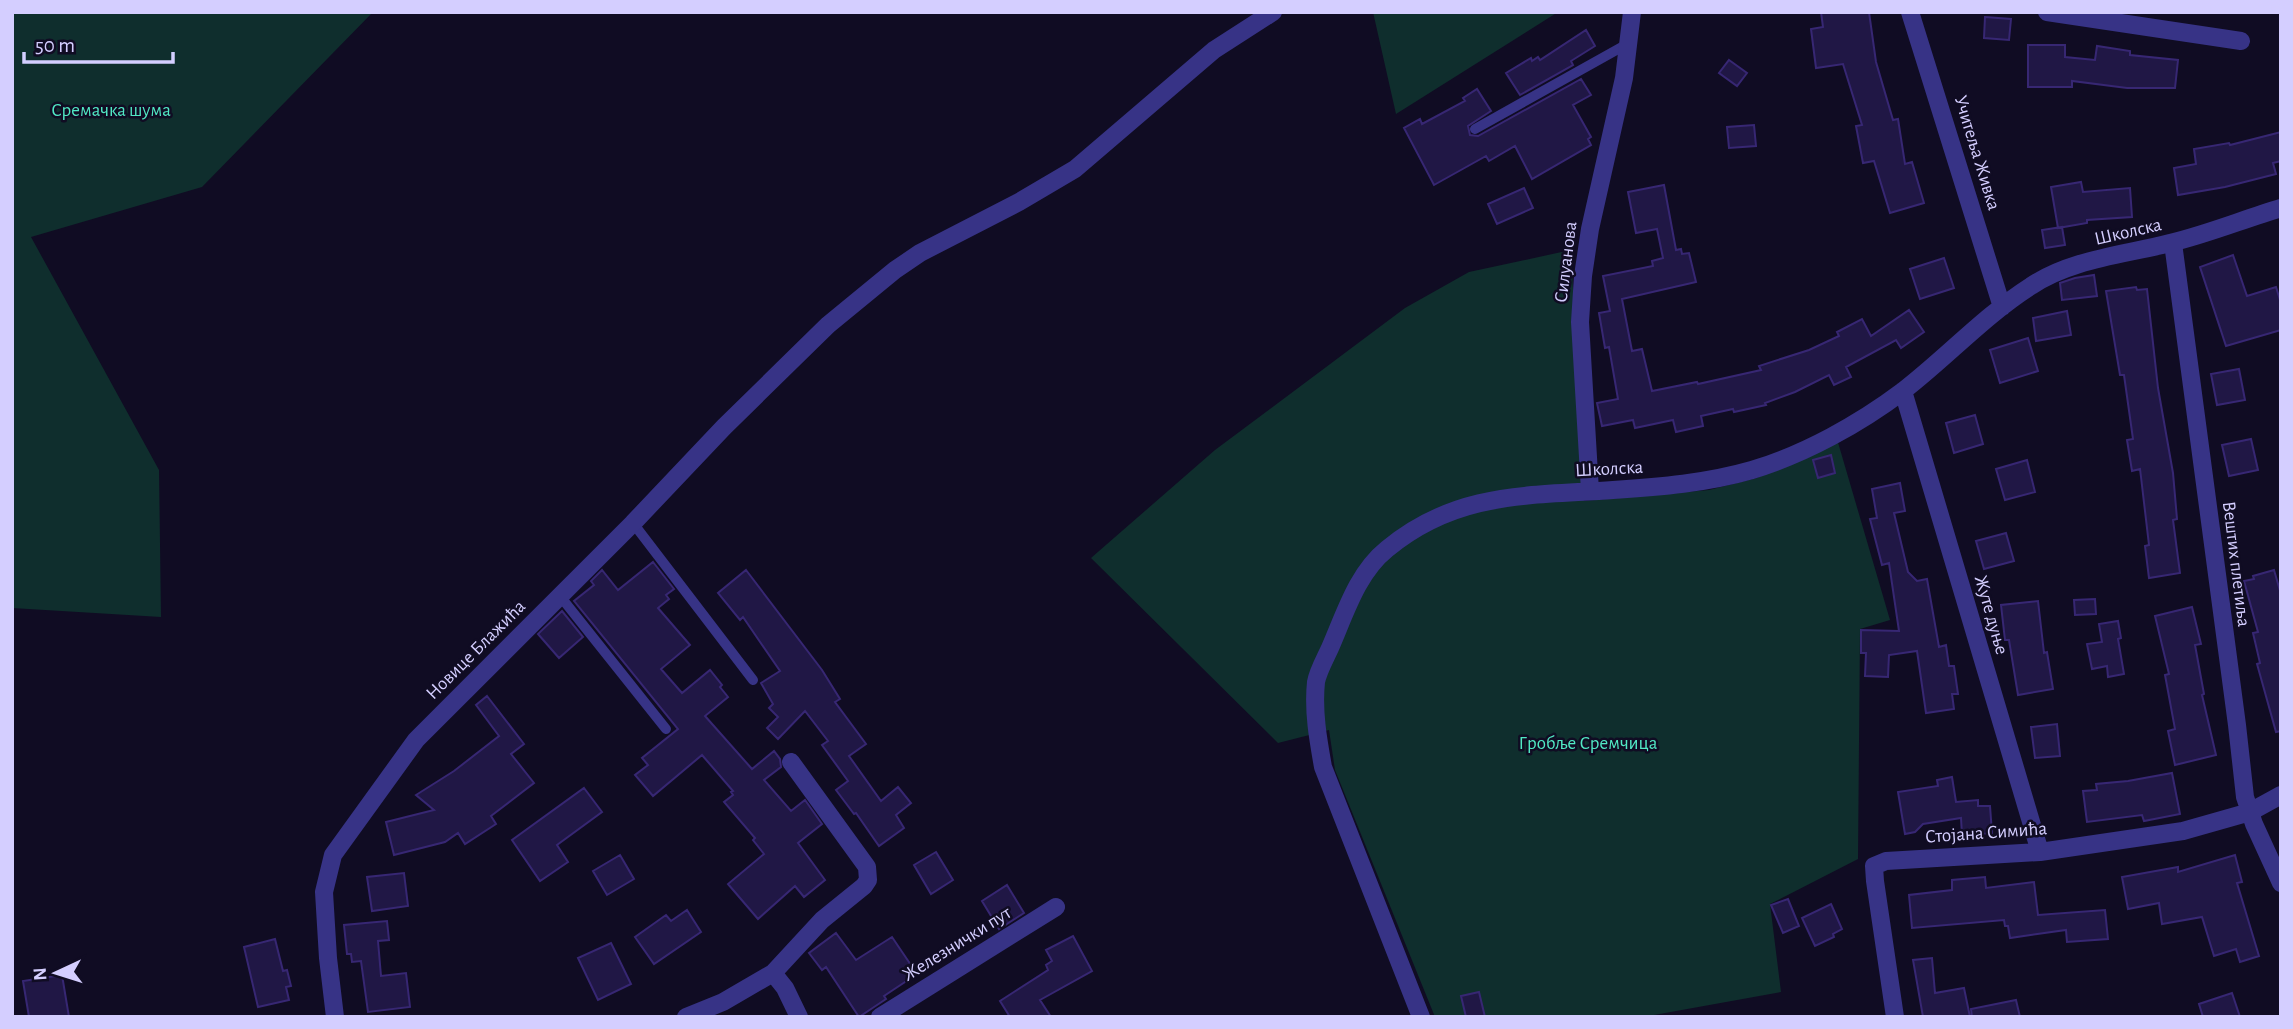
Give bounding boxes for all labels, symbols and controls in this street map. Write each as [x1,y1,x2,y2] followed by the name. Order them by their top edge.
[24,21,173,65] scale bar
[35,35,75,56] text: 50 m
[1951,93,2004,213] street label: Учитеља Живка
[51,101,171,120] park label: Сремачка шума
[2093,215,2164,249] street label: Школска
[1552,220,1580,304] street label: Силуанова
[1574,458,1644,480] street label: Школска
[2219,500,2253,628] street label: Вештих плетиља
[1971,573,2011,657] street label: Жуте дуње
[423,596,530,703] street label: Новице Блажића
[1519,734,1658,753] park label: Гробље Сремчица
[1924,819,2048,847] street label: Стојана Симића
[899,903,1015,985] street label: Железнички пут
[21,938,91,1008] north arrow
[31,967,50,981] text: N

